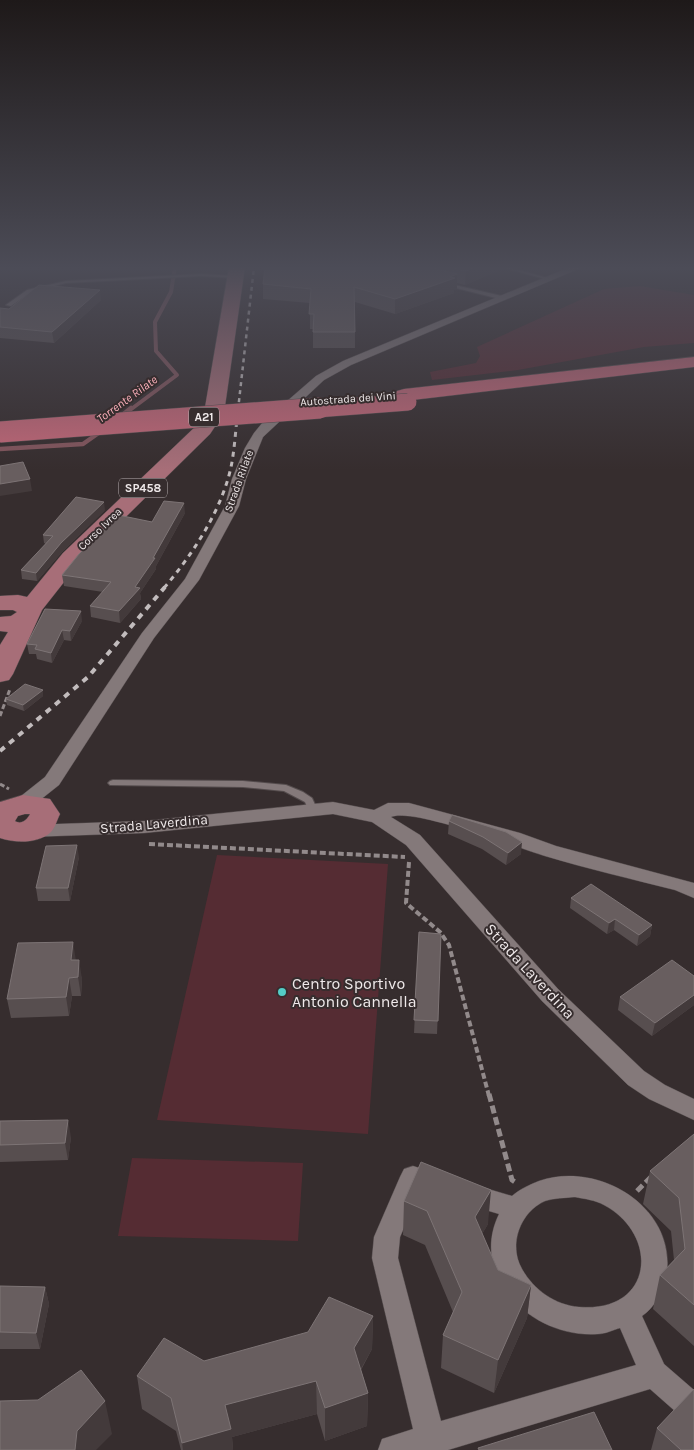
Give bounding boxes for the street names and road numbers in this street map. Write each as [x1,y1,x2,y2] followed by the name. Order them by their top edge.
[300,389,396,409] street label: Autostrada dei Vini
[189,408,219,427] road number: A21
[222,448,256,514] street label: Strada Rilate
[119,478,167,498] road number: SP458
[76,505,124,553] street label: Corso Ivrea
[99,811,209,837] street label: Strada Laverdina
[481,919,579,1023] street label: Strada Laverdina

